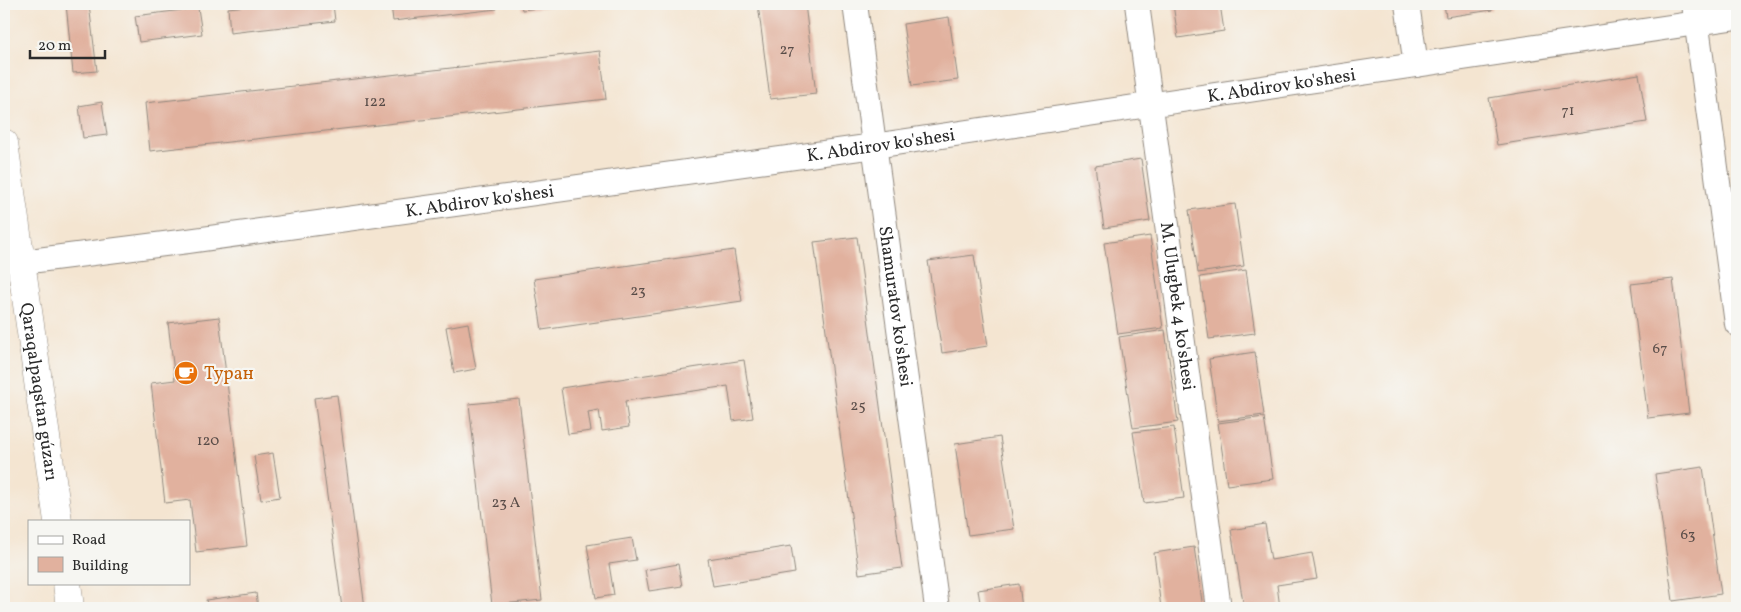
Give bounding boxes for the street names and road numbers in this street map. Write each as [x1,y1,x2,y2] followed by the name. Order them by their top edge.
[1206,63,1357,110] street label: K. Abdirov ko'shesi
[805,123,957,169] street label: K. Abdirov ko'shesi
[404,179,556,225] street label: K. Abdirov ko'shesi
[1153,221,1200,392] street label: M. Ulugbek 4 ko'shesi
[871,224,918,388] street label: Shamuratov ko'shesi
[13,301,63,482] street label: Qaraqalpaqstan gúzarı

